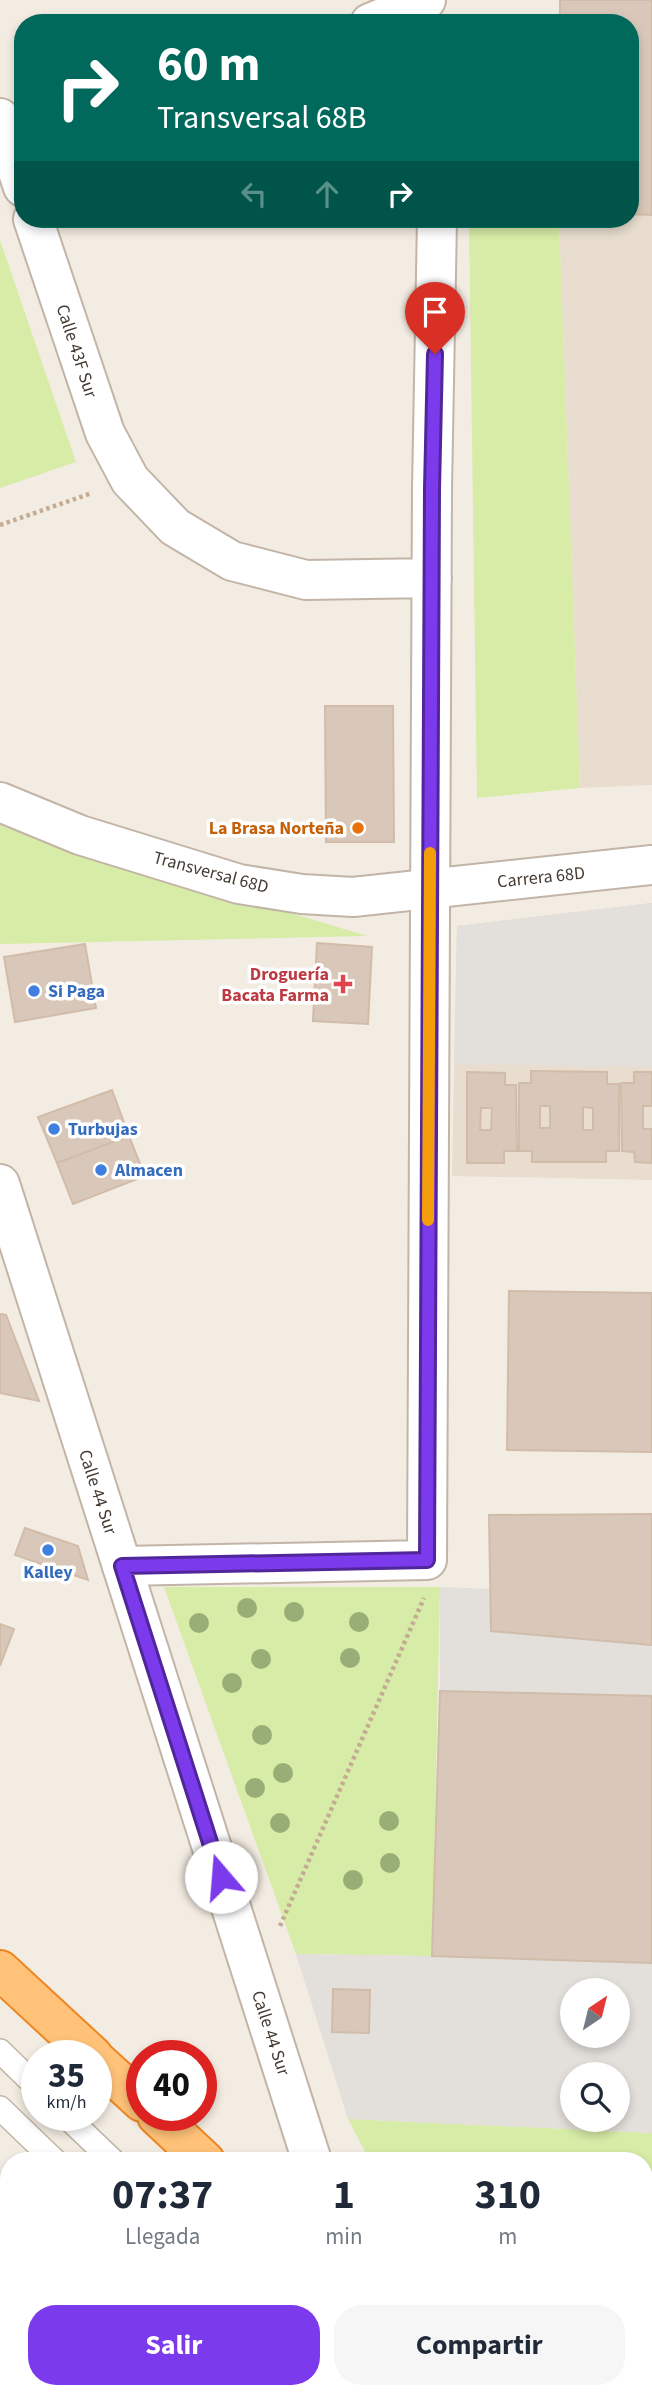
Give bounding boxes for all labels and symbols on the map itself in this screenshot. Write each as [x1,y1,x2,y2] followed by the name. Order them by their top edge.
[405,282,465,354] pin
[50,301,104,402] street label: Calle 43F Sur
[209,816,344,841] place label: La Brasa Norteña
[350,820,366,836] marker: La Brasa Norteña
[150,845,271,900] street label: Transversal 68D
[496,860,586,895] street label: Carrera 68D
[221,962,329,1008] place label: Droguería Bacata Farma
[335,976,351,992] marker: Droguería Bacata Farma
[48,979,105,1004] place label: Si Paga
[26,983,42,999] marker: Si Paga
[68,1117,138,1142] place label: Turbujas
[46,1121,62,1137] marker: Turbujas
[114,1158,183,1183] place label: Almacen
[93,1162,109,1178] marker: Almacen
[72,1446,123,1539] street label: Calle 44 Sur
[40,1542,56,1558] marker: Kalley
[23,1560,73,1585] place label: Kalley
[184,1840,258,1914] position arrow
[560,1978,630,2048] north arrow
[245,1987,296,2080] street label: Calle 44 Sur
[126,2040,217,2131] speed limit sign: 40

